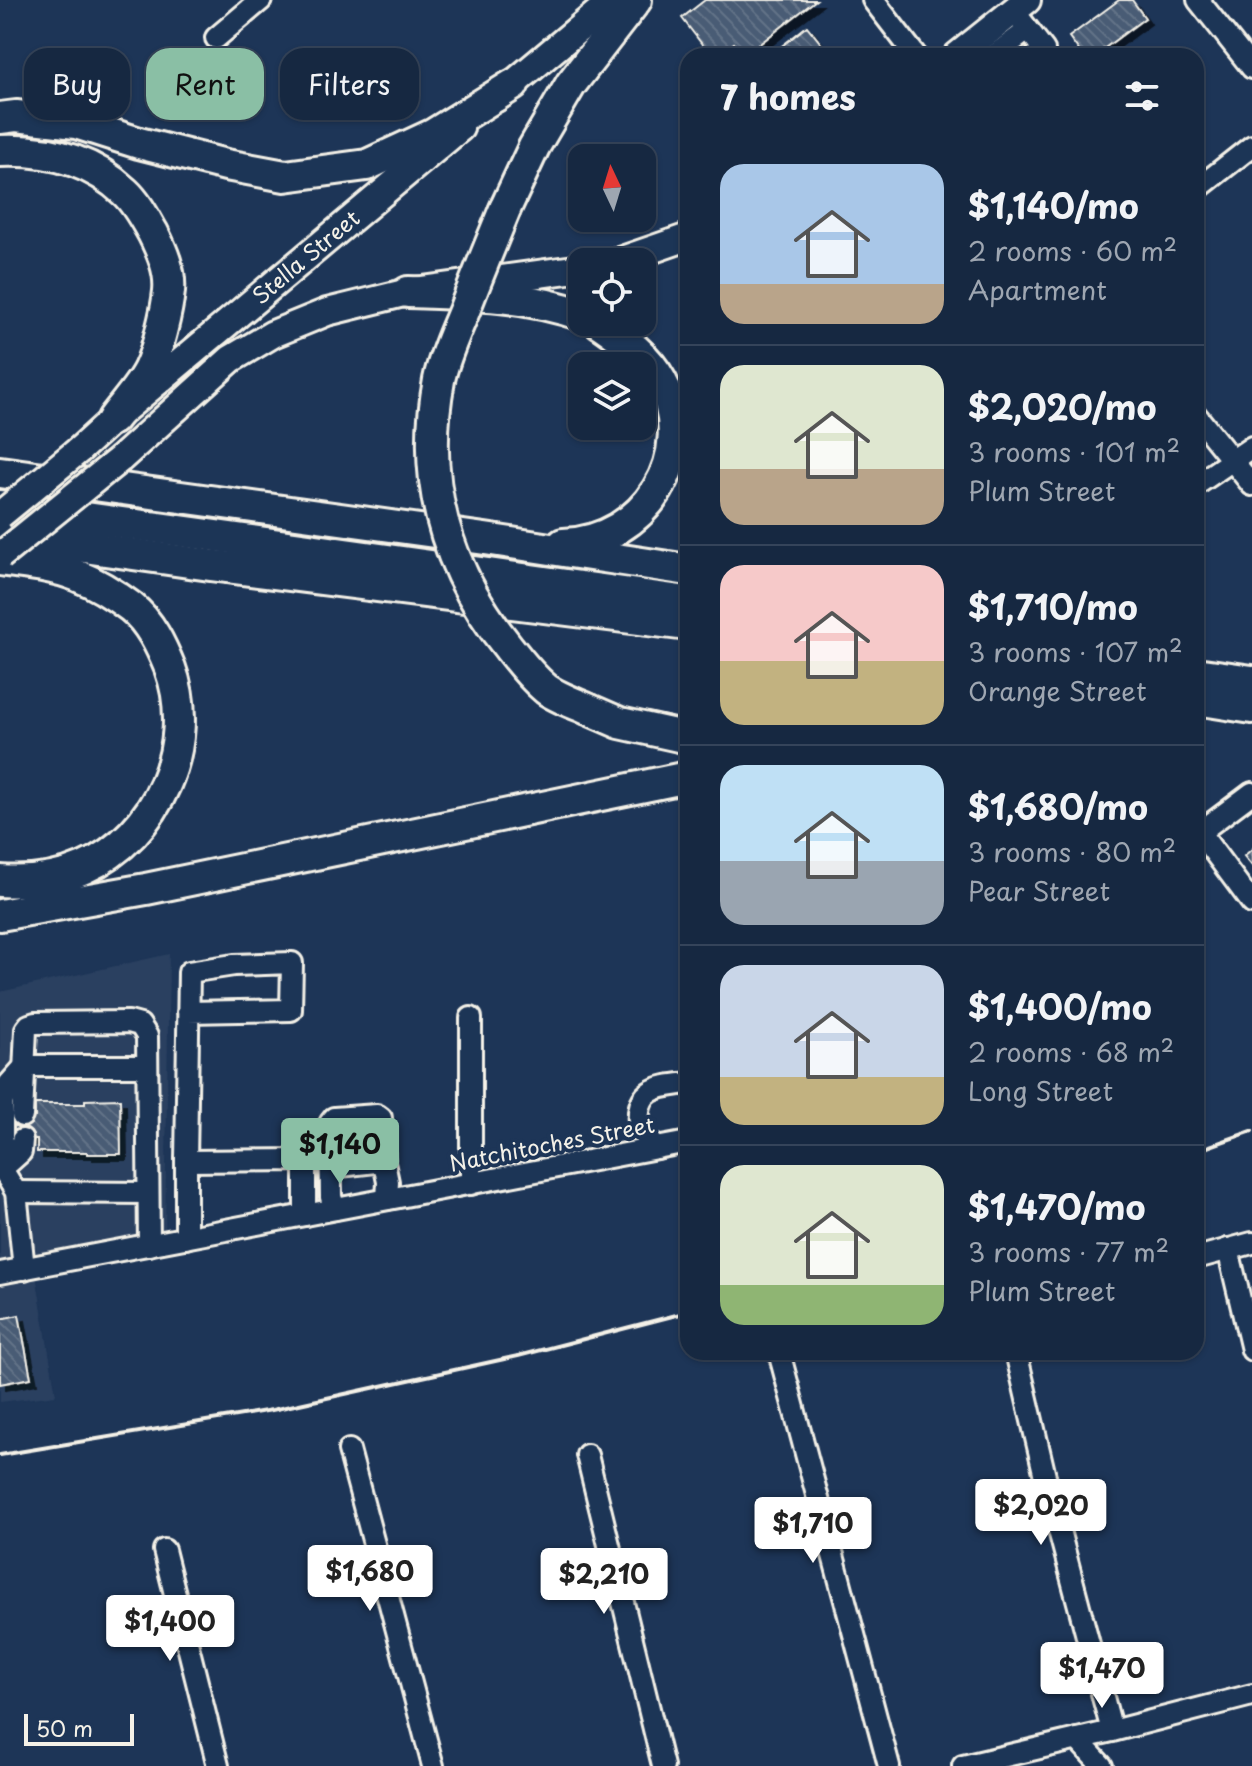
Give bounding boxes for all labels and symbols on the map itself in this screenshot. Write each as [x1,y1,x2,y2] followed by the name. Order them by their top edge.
[568,144,656,232] north arrow
[244,201,366,311] street label: Stella Street
[446,1106,657,1179] street label: Natchitoches Street
[275,1118,405,1186] pin: $1,140
[976,1479,1106,1547] pin: $2,020
[748,1497,878,1565] pin: $1,710
[305,1545,435,1613] pin: $1,680
[539,1548,669,1616] pin: $2,210
[105,1595,235,1663] pin: $1,400
[1037,1642,1167,1710] pin: $1,470
[24,1710,134,1746] scale bar

